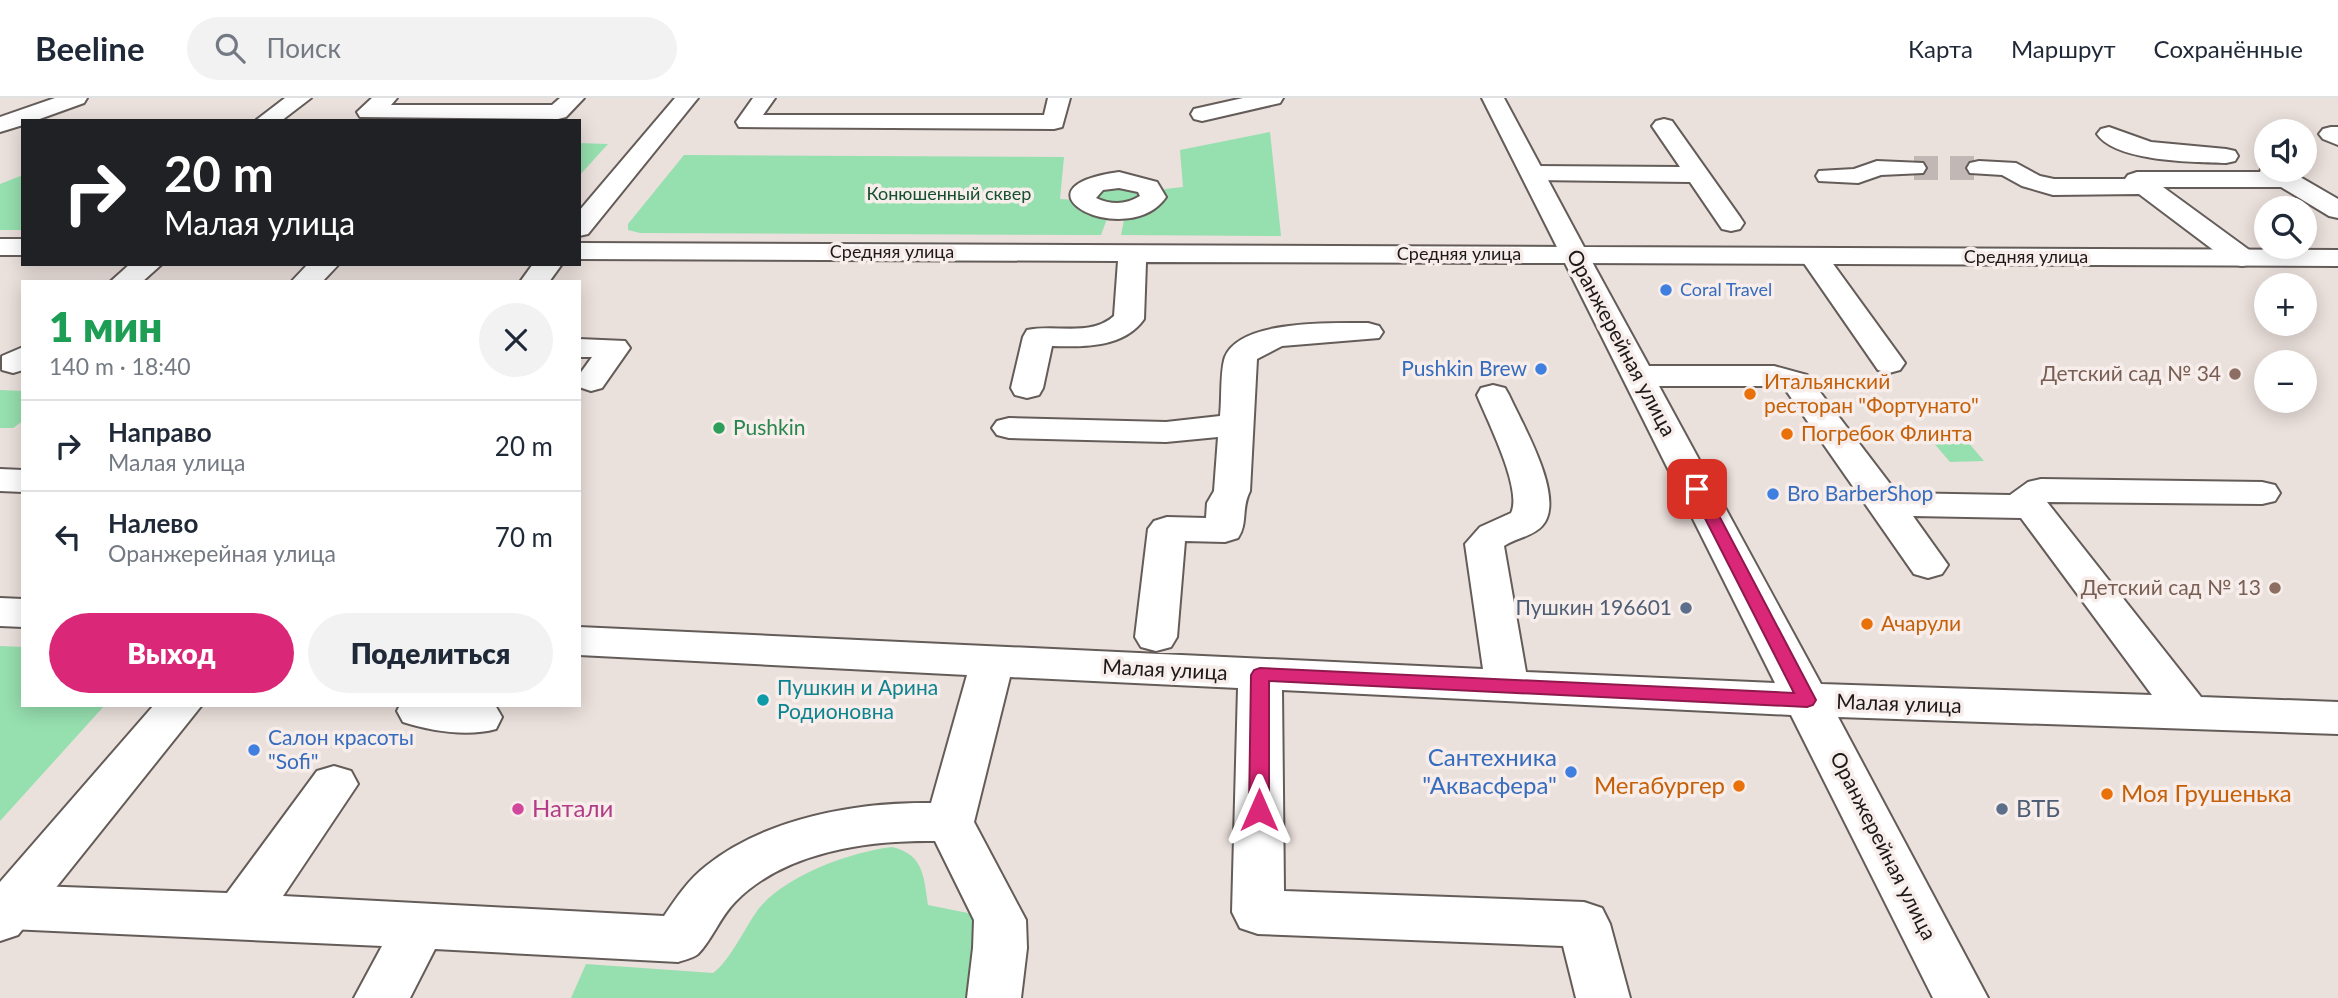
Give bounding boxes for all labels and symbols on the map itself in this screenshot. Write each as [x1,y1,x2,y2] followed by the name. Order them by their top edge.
[867,182,1031,204] park label: Конюшенный сквер
[830,240,954,262] street label: Средняя улица
[1397,242,1521,264] street label: Средняя улица
[1562,245,1682,440] street label: Оранжерейная улица
[1964,245,2088,267] street label: Средняя улица
[1680,278,1772,300] place label: Coral Travel
[1658,282,1674,298] marker: Coral Travel
[1401,355,1528,380] place label: Pushkin Brew
[2041,360,2221,385] place label: Детский сад № 34
[1533,361,1549,377] marker: Pushkin Brew
[2227,366,2243,382] marker: Детский сад № 34
[1764,368,1979,417] place label: Итальянский ресторан "Фортунато"
[1742,386,1758,402] marker: Итальянский ресторан "Фортунато"
[733,414,805,439] place label: Pushkin
[711,420,727,436] marker: Pushkin
[1801,420,1972,445] place label: Погребок Флинта
[1779,426,1795,442] marker: Погребок Флинта
[1667,459,1727,519] pin
[1787,480,1933,505] place label: Bro BarberShop
[1765,486,1781,502] marker: Bro BarberShop
[2081,574,2261,599] place label: Детский сад № 13
[2267,580,2283,596] marker: Детский сад № 13
[1515,594,1672,619] place label: Пушкин 196601
[1678,600,1694,616] marker: Пушкин 196601
[1881,610,1961,635] place label: Ачарули
[1859,616,1875,632] marker: Ачарули
[1102,653,1228,684] street label: Малая улица
[777,674,938,723] place label: Пушкин и Арина Родионовна
[1836,688,1962,717] street label: Малая улица
[755,692,771,708] marker: Пушкин и Арина Родионовна
[268,724,414,773] place label: Салон красоты "Sofi"
[246,742,262,758] marker: Салон красоты "Sofi"
[1422,742,1557,799] place label: Сантехника "Аквасфера"
[1826,747,1943,944] street label: Оранжерейная улица
[1563,764,1579,780] marker: Сантехника "Аквасфера"
[1594,770,1725,799] place label: Мегабургер
[1222,773,1296,847] position arrow
[1731,778,1747,794] marker: Мегабургер
[2121,778,2292,807] place label: Моя Грушенька
[2099,786,2115,802] marker: Моя Грушенька
[532,793,613,822] place label: Натали
[2016,793,2060,822] place label: ВТБ
[510,801,526,817] marker: Натали
[1994,801,2010,817] marker: ВТБ

